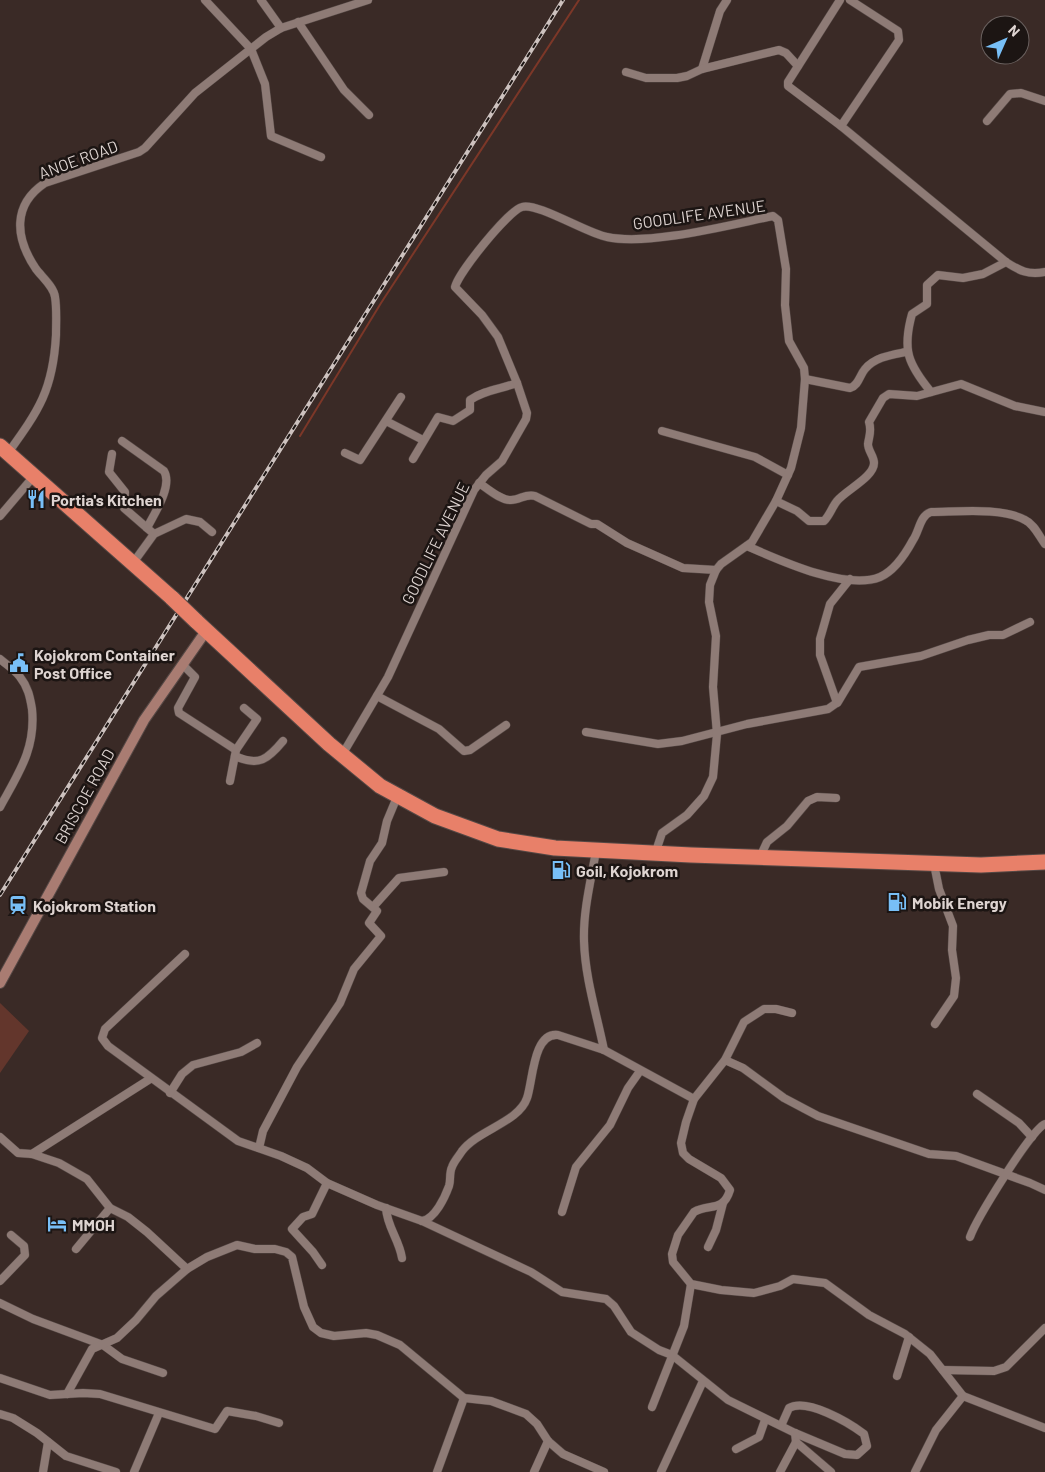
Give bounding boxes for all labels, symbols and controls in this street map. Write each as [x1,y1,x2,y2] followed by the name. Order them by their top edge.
[980,15,1030,65] north arrow
[1005,21,1024,40] text: N
[36,136,120,182] street label: ANOE ROAD
[632,195,766,233] street label: GOODLIFE AVENUE
[397,479,473,607] street label: GOODLIFE AVENUE
[25,488,47,510] restaurant icon: Portia's Kitchen
[51,490,162,509] place label: Portia's Kitchen
[34,645,175,682] place label: Kojokrom Container Post Office
[8,652,30,674] public building icon: Kojokrom Container Post Office
[50,745,118,847] street label: BRISCOE ROAD
[550,859,572,881] fuel station icon: Goil, Kojokrom
[576,861,678,880] place label: Goil, Kojokrom
[886,891,908,913] fuel station icon: Mobik Energy
[912,893,1007,912] place label: Mobik Energy
[7,894,29,916] station icon: Kojokrom Station
[33,896,156,915] place label: Kojokrom Station
[46,1213,68,1235] hotel icon: MMOH
[72,1215,115,1234] place label: MMOH

